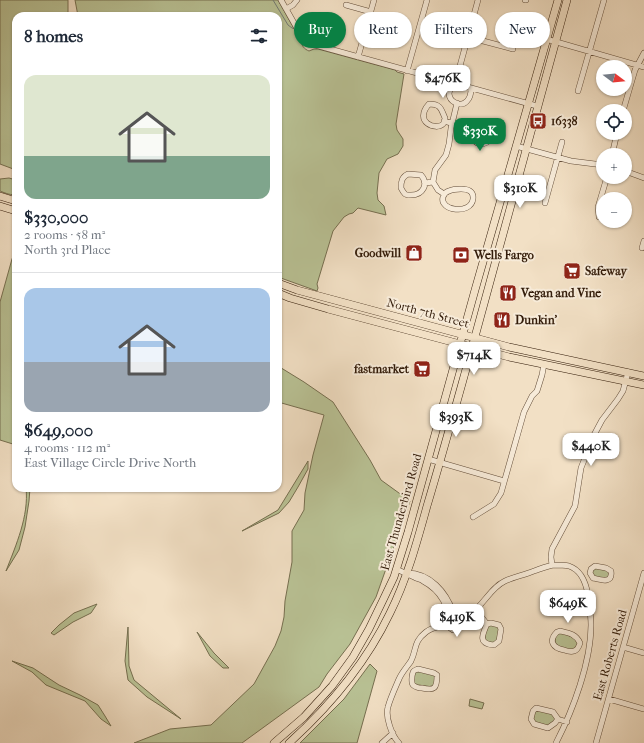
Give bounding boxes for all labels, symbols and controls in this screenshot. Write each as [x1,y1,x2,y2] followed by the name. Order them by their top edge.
[294,12,346,48] chip: Buy
[354,12,412,48] chip: Rent
[420,12,487,48] chip: Filters
[495,12,550,48] chip: New
[248,25,270,47] icon: filters
[24,26,83,46] text: 8 homes
[596,60,632,96] north arrow
[596,60,632,228] map controls
[415,65,471,99] pin: $476K
[424,70,462,85] text: $476K
[111,101,183,173] icon: home
[596,104,632,140] button: locate
[528,111,548,131] bus stop icon: 16338
[551,114,578,129] place label: 16338
[452,118,508,152] pin: $330K
[463,123,497,138] text: $330K
[596,148,632,184] button: +
[492,175,548,209] pin: $310K
[503,180,537,195] text: $310K
[596,192,632,228] button: −
[24,207,88,227] text: $330,000
[24,227,105,242] text: 2 rooms · 58 m²
[24,242,111,257] text: North 3rd Place
[404,243,424,263] shop icon: Goodwill
[451,245,471,265] bank icon: Wells Fargo
[355,246,402,260] place label: Goodwill
[473,248,534,263] place label: Wells Fargo
[562,261,582,281] supermarket icon: Safeway
[585,264,628,279] place label: Safeway
[498,283,518,303] restaurant icon: Vegan and Vine
[520,286,601,301] place label: Vegan and Vine
[385,295,471,331] street label: North 7th Street
[492,310,512,330] restaurant icon: Dunkin'
[515,313,558,327] place label: Dunkin'
[111,314,183,386] icon: home
[446,342,502,376] pin: $714K
[456,347,492,362] text: $714K
[412,359,432,379] supermarket icon: fastmarket
[353,362,410,376] place label: fastmarket
[428,404,484,438] pin: $393K
[439,409,473,424] text: $393K
[24,420,93,440] text: $649,000
[563,433,619,467] pin: $440K
[571,438,611,453] text: $440K
[24,440,110,455] text: 4 rooms · 112 m²
[378,452,425,572] street label: East Thunderbird Road
[24,455,196,470] text: East Village Circle Drive North
[540,590,596,624] pin: $649K
[549,595,587,610] text: $649K
[429,604,485,638] pin: $419K
[590,607,630,702] street label: East Roberts Road
[439,609,475,624] text: $419K

